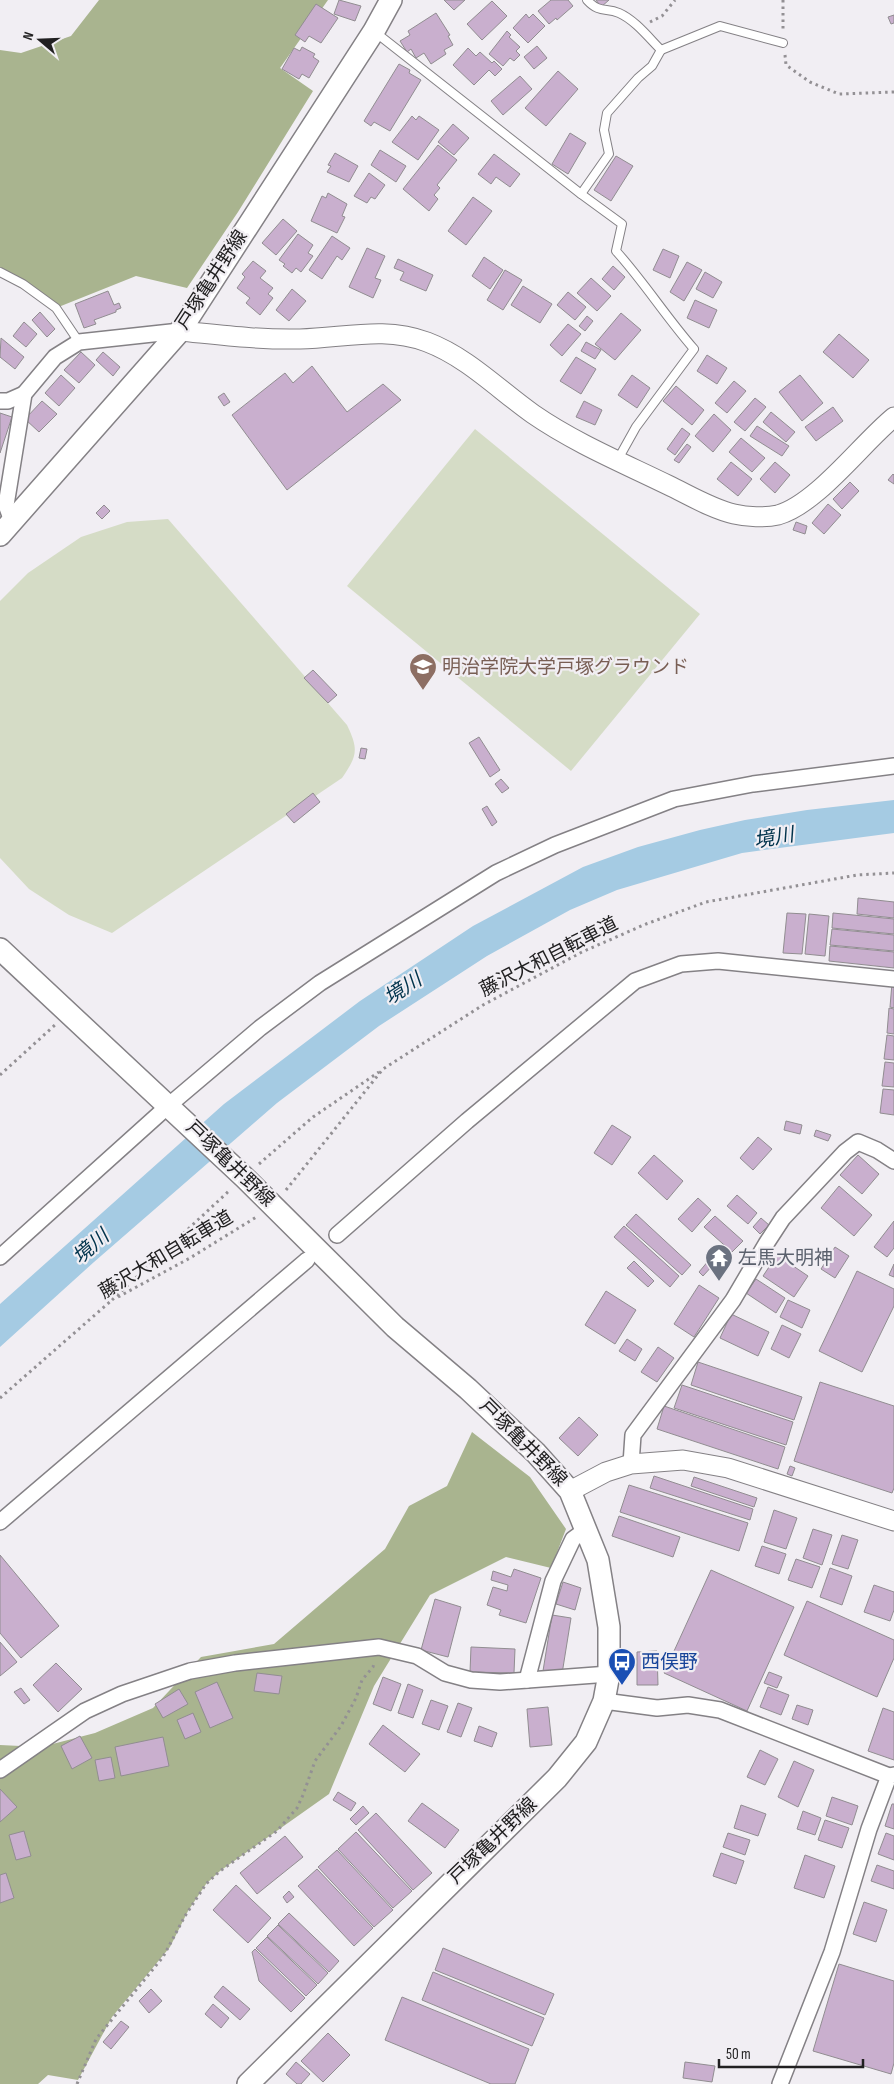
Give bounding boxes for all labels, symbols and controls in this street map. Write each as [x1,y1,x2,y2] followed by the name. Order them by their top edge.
[15,15,65,65] north arrow
[19,30,37,42] text: N
[171,226,253,334] street label: 戸塚亀井野線
[408,652,438,691] school or university icon: 明治学院大学戸塚グラウンド
[442,656,689,679] place label: 明治学院大学戸塚グラウンド
[752,822,798,853] water label: 境川
[476,912,622,1002] street label: 藤沢大和自転車道
[380,967,428,1010] water label: 境川
[181,1116,279,1212] street label: 戸塚亀井野線
[95,1206,237,1304] street label: 藤沢大和自転車道
[68,1224,115,1269] water label: 境川
[704,1243,734,1282] temple icon: 左馬大明神
[738,1247,833,1270] place label: 左馬大明神
[475,1395,571,1491] street label: 戸塚亀井野線
[607,1647,637,1686] bus stop icon: 西俣野
[641,1651,698,1674] place label: 西俣野
[444,1793,542,1889] street label: 戸塚亀井野線
[719,2036,863,2068] scale bar
[726,2045,751,2064] text: 50 m

